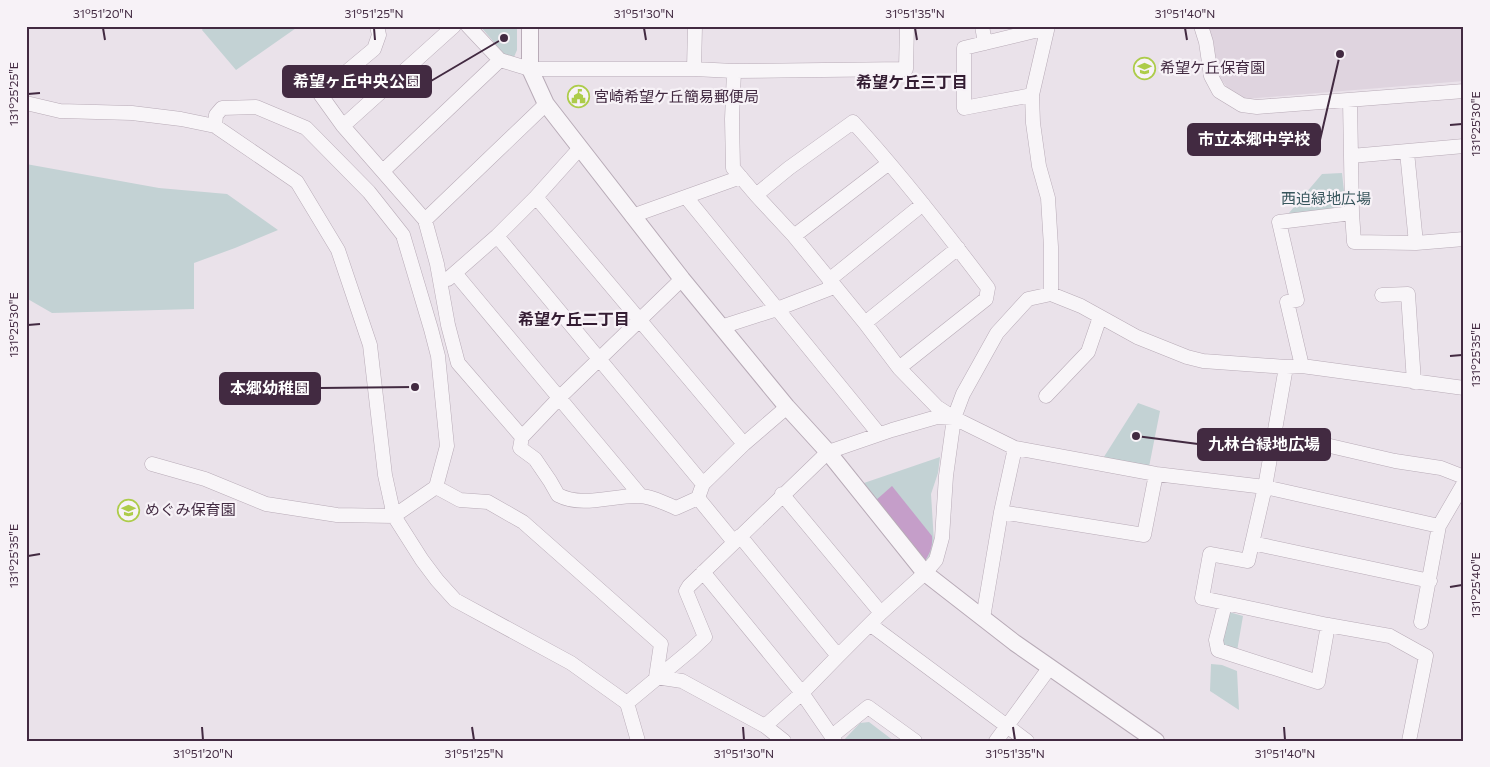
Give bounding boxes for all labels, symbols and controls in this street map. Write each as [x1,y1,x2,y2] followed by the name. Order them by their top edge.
[73,6,133,20] text: 31°51'20"N
[344,6,404,20] text: 31°51'25"N
[614,6,674,20] text: 31°51'30"N
[885,6,945,20] text: 31°51'35"N
[1155,6,1215,20] text: 31°51'40"N
[1132,56,1156,80] school or university icon: 希望ケ丘保育園
[1160,58,1265,76] place label: 希望ケ丘保育園
[6,62,20,126] text: 131°25'25"E
[283,66,431,97] callout: 希望ヶ丘中央公園
[293,71,421,90] text: 希望ヶ丘中央公園
[856,72,968,91] district label: 希望ケ丘三丁目
[566,85,590,109] public building icon: 宮崎希望ケ丘簡易郵便局
[594,87,759,105] place label: 宮崎希望ケ丘簡易郵便局
[1468,91,1482,157] text: 131°25'30"E
[1188,124,1320,155] callout: 市立本郷中学校
[1198,129,1310,148] text: 市立本郷中学校
[1281,189,1371,207] park label: 西迫緑地広場
[6,292,20,358] text: 131°25'30"E
[518,309,630,328] district label: 希望ケ丘二丁目
[1468,323,1482,387] text: 131°25'35"E
[220,373,320,404] callout: 本郷幼稚園
[230,378,310,397] text: 本郷幼稚園
[1198,429,1330,460] callout: 九林台緑地広場
[1208,434,1320,453] text: 九林台緑地広場
[117,498,141,522] school or university icon: めぐみ保育園
[145,500,235,518] place label: めぐみ保育園
[6,524,20,588] text: 131°25'35"E
[1468,552,1482,618] text: 131°25'40"E
[173,746,233,760] text: 31°51'20"N
[444,746,504,760] text: 31°51'25"N
[714,746,774,760] text: 31°51'30"N
[985,746,1045,760] text: 31°51'35"N
[1255,746,1315,760] text: 31°51'40"N

